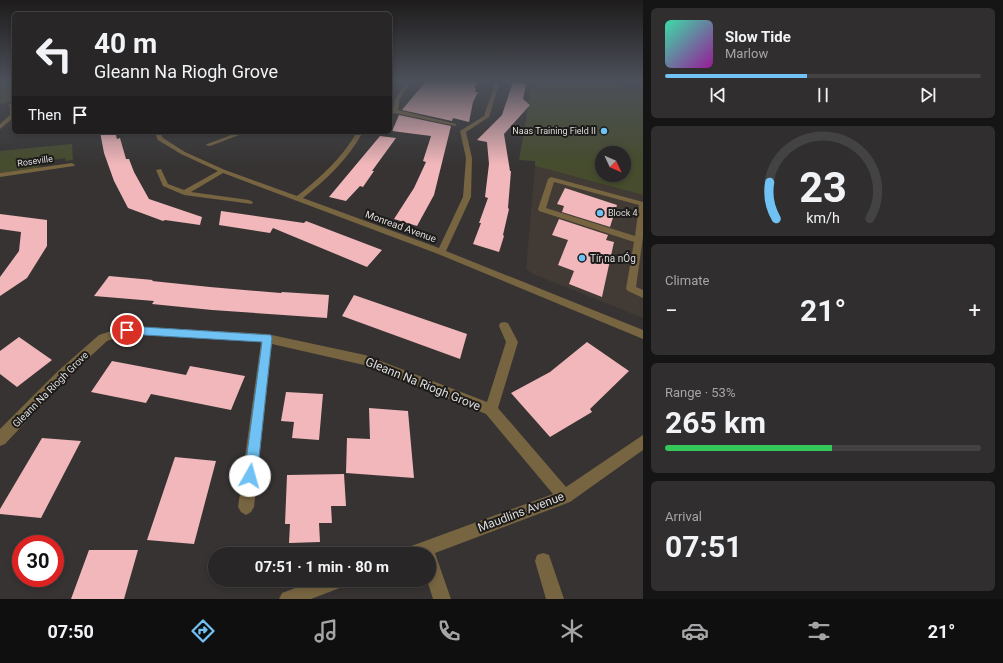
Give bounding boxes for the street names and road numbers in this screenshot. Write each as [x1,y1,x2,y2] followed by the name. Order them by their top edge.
[17,154,54,168] street label: Roseville
[364,209,438,244] street label: Monread Avenue
[10,349,90,429] street label: Gleann Na Riogh Grove
[363,355,483,413] street label: Gleann Na Riogh Grove
[476,489,566,535] street label: Maudlins Avenue

